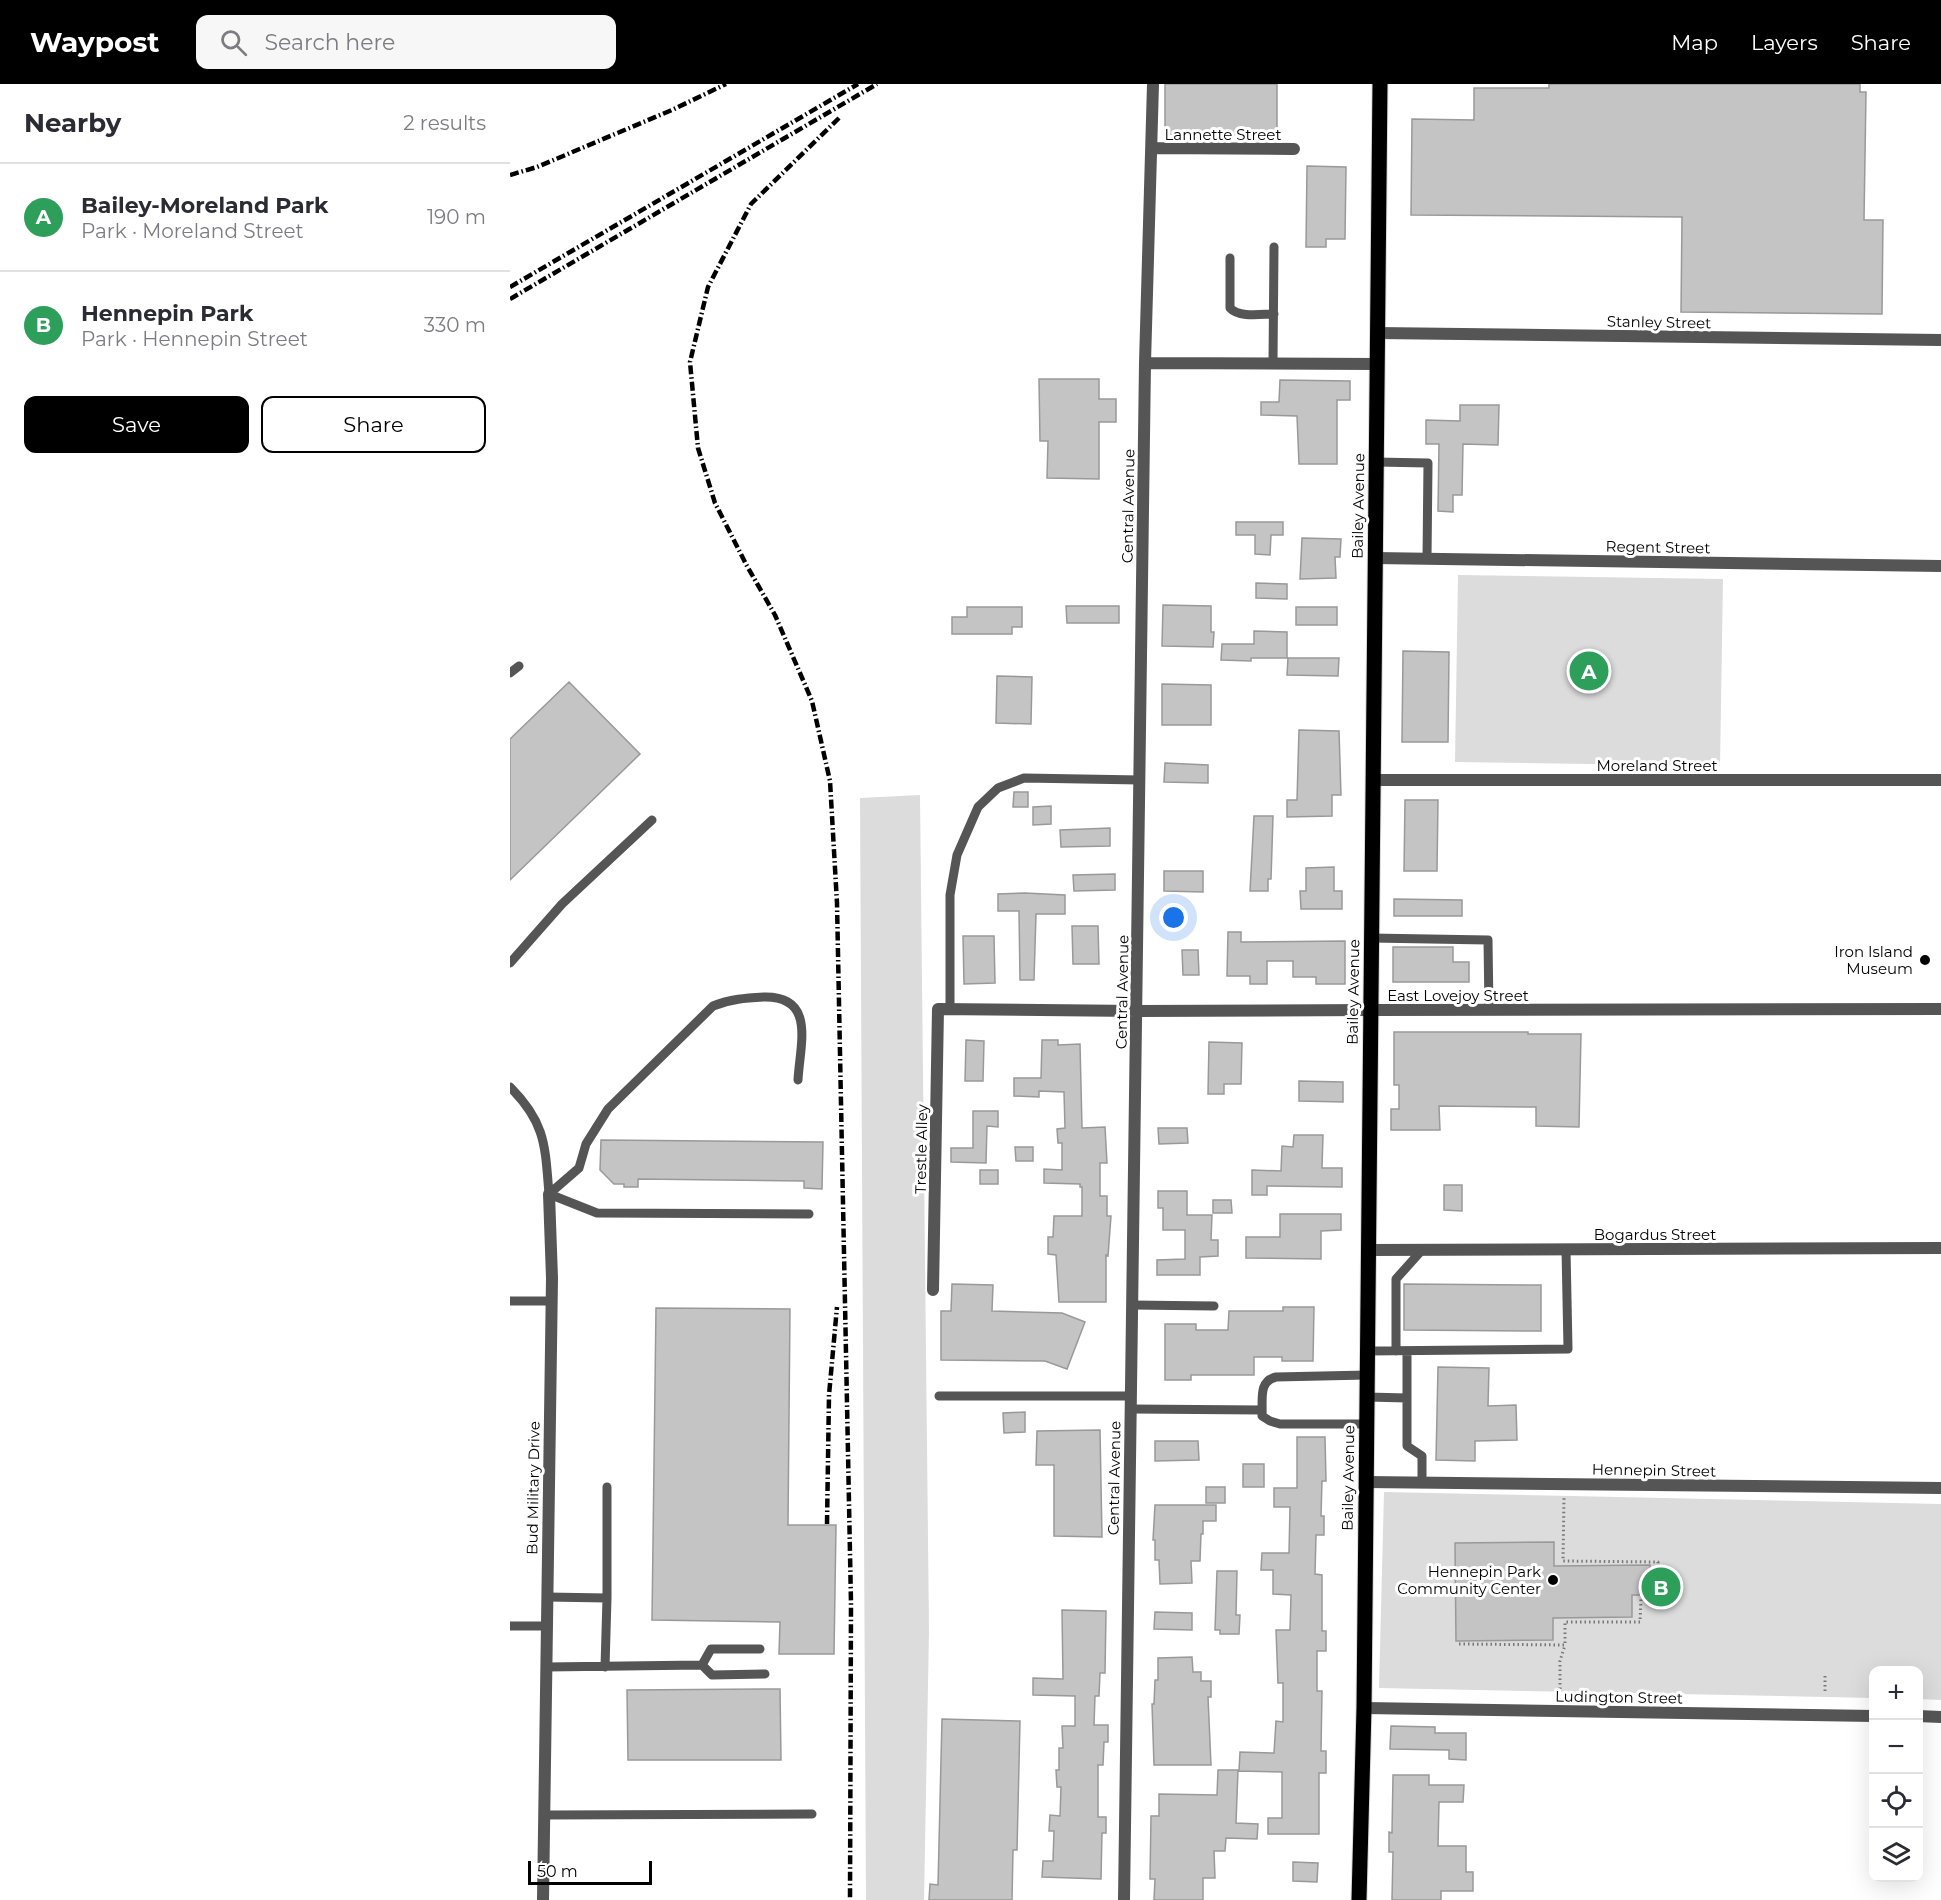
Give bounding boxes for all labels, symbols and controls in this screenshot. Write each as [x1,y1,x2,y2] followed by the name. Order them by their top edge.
[196,15,616,69] search box
[30,25,160,59] text: Waypost
[217,26,250,59] icon: search
[265,29,395,56] text: Search here
[1671,30,1718,55] text: Map
[1751,30,1818,55] text: Layers
[1851,30,1911,55] text: Share
[24,107,121,139] text: Nearby
[403,111,486,135] text: 2 results
[1164,125,1282,144] street label: Lannette Street
[81,192,329,219] text: Bailey-Moreland Park
[36,205,51,229] text: A
[427,205,486,229] text: 190 m
[81,219,304,243] text: Park · Moreland Street
[81,300,253,327] text: Hennepin Park
[1607,312,1711,332] street label: Stanley Street
[36,313,51,337] text: B
[424,313,486,337] text: 330 m
[81,327,308,351] text: Park · Hennepin Street
[24,396,249,453] button: Save
[261,396,486,453] button: Share
[1118,449,1138,563] street label: Central Avenue
[1348,453,1368,559] street label: Bailey Avenue
[1605,537,1711,557] street label: Regent Street
[1570,648,1608,694] pin: A
[1596,756,1718,775] street label: Moreland Street
[1159,903,1188,932] your location
[1112,935,1132,1049] street label: Central Avenue
[1343,939,1363,1045] street label: Bailey Avenue
[1834,942,1913,978] place label: Iron Island Museum
[1918,953,1932,967] marker: Iron Island Museum
[1387,986,1529,1005] street label: East Lovejoy Street
[911,1103,931,1194] street label: Trestle Alley
[1594,1225,1716,1244] street label: Bogardus Street
[522,1421,544,1555] street label: Bud Military Drive
[1104,1421,1124,1535] street label: Central Avenue
[1338,1425,1358,1531] street label: Bailey Avenue
[1592,1459,1716,1481] street label: Hennepin Street
[1397,1562,1541,1598] place label: Hennepin Park Community Center
[1642,1564,1680,1610] pin: B
[1546,1573,1560,1587] marker: Hennepin Park Community Center
[1869,1666,1923,1882] map controls
[1869,1666,1923,1720] button: +
[1555,1686,1683,1708] street label: Ludington Street
[1869,1720,1923,1774] button: −
[1869,1774,1923,1828] button: locate
[1869,1828,1923,1882] button: layers
[528,1858,652,1886] scale bar
[537,1862,578,1881] text: 50 m

